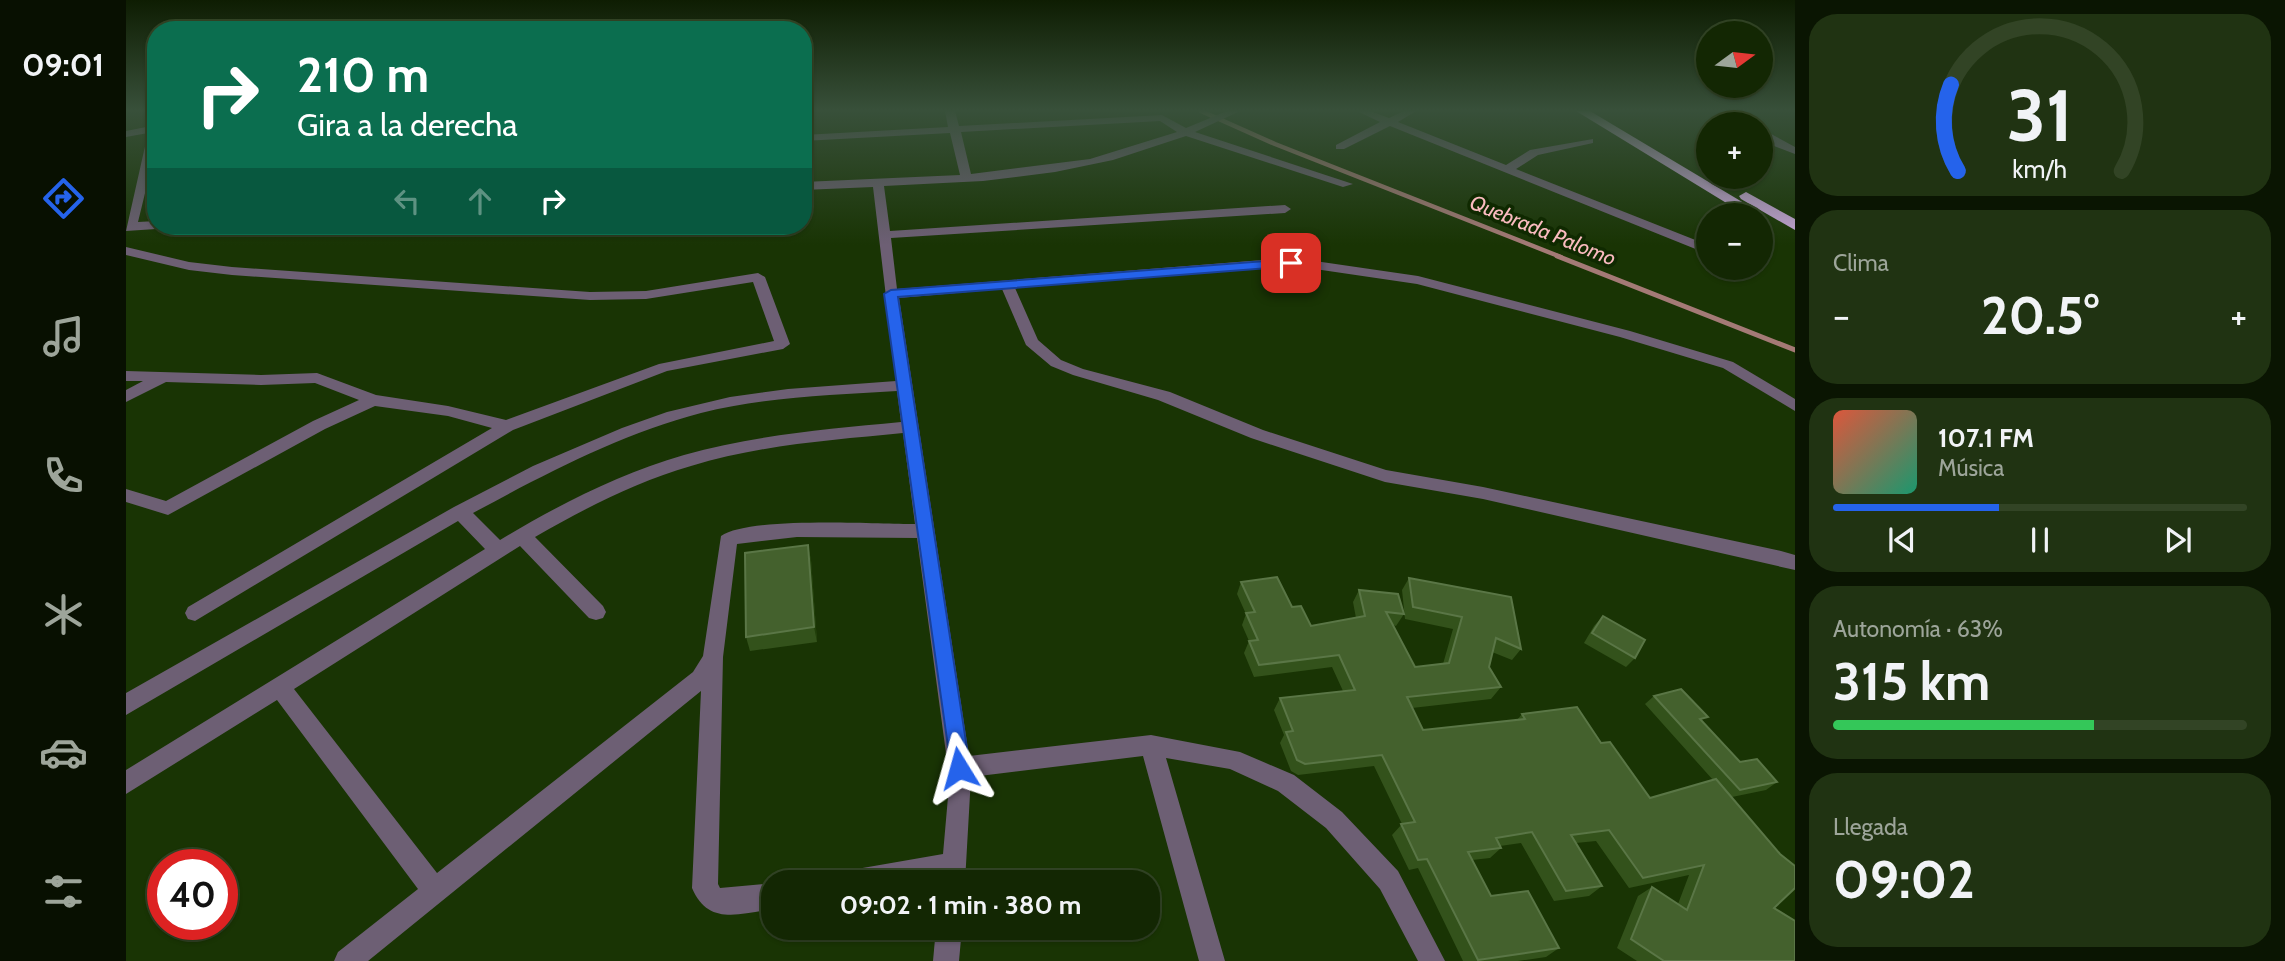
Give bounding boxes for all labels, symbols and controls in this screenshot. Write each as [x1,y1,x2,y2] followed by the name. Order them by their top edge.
[1696,21,1773,98] north arrow
[1696,21,1773,280] map controls
[22,45,104,84] text: 09:01
[297,45,429,104] text: 210 m
[182,49,273,140] icon: right
[2007,71,2073,159] text: 31
[297,105,518,144] text: Gira a la derecha
[1696,112,1773,189] button: +
[2013,154,2067,184] text: km/h
[39,174,88,223] icon: directions
[388,182,426,220] icon: left
[461,182,499,220] icon: ahead
[534,182,572,220] icon: right
[1466,189,1620,271] water label: Quebrada Palomo
[1696,203,1773,280] button: −
[1261,233,1321,293] pin
[1272,244,1310,282] icon: arrive
[1833,249,1889,277] text: Clima
[1981,284,2099,347] text: 20.5°
[1833,292,1850,339] text: −
[2230,292,2247,339] text: +
[39,312,88,361] icon: music
[1938,422,2034,454] text: 107.1 FM
[39,451,88,500] icon: phone
[1938,454,2004,482] text: Música
[1883,521,1921,559] icon: previous
[2021,521,2059,559] icon: pause
[2159,521,2197,559] icon: next
[39,590,88,639] icon: climate
[1833,615,2003,643] text: Autonomía · 63%
[1833,650,1990,713] text: 315 km
[39,728,88,777] icon: car
[922,731,996,805] position arrow
[1833,813,1908,841] text: Llegada
[1833,848,1975,911] text: 09:02
[147,849,238,940] speed limit sign: 40
[39,867,88,916] icon: filters
[840,889,1081,921] text: 09:02 · 1 min · 380 m

